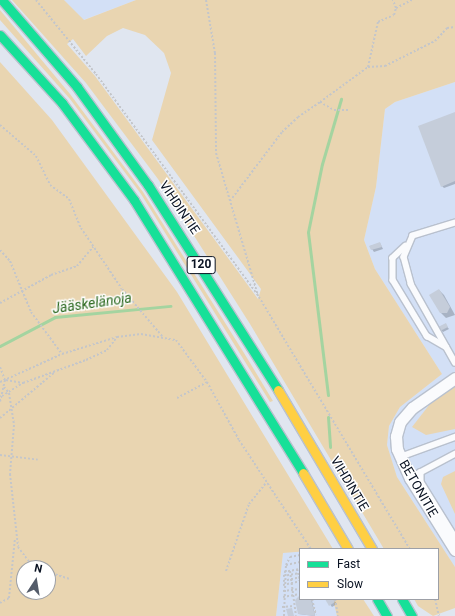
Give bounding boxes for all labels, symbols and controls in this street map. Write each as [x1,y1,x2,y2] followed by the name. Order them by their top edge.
[155,178,203,238] street label: VIHDINTIE
[186,255,216,275] road number: 120
[51,289,133,317] water label: Jääskelänoja
[327,454,371,514] street label: VIHDINTIE
[395,458,441,520] street label: BETONITIE
[299,548,439,600] legend
[337,557,360,571] text: Fast
[16,560,56,600] north arrow
[33,562,44,576] text: N
[337,577,363,591] text: Slow

